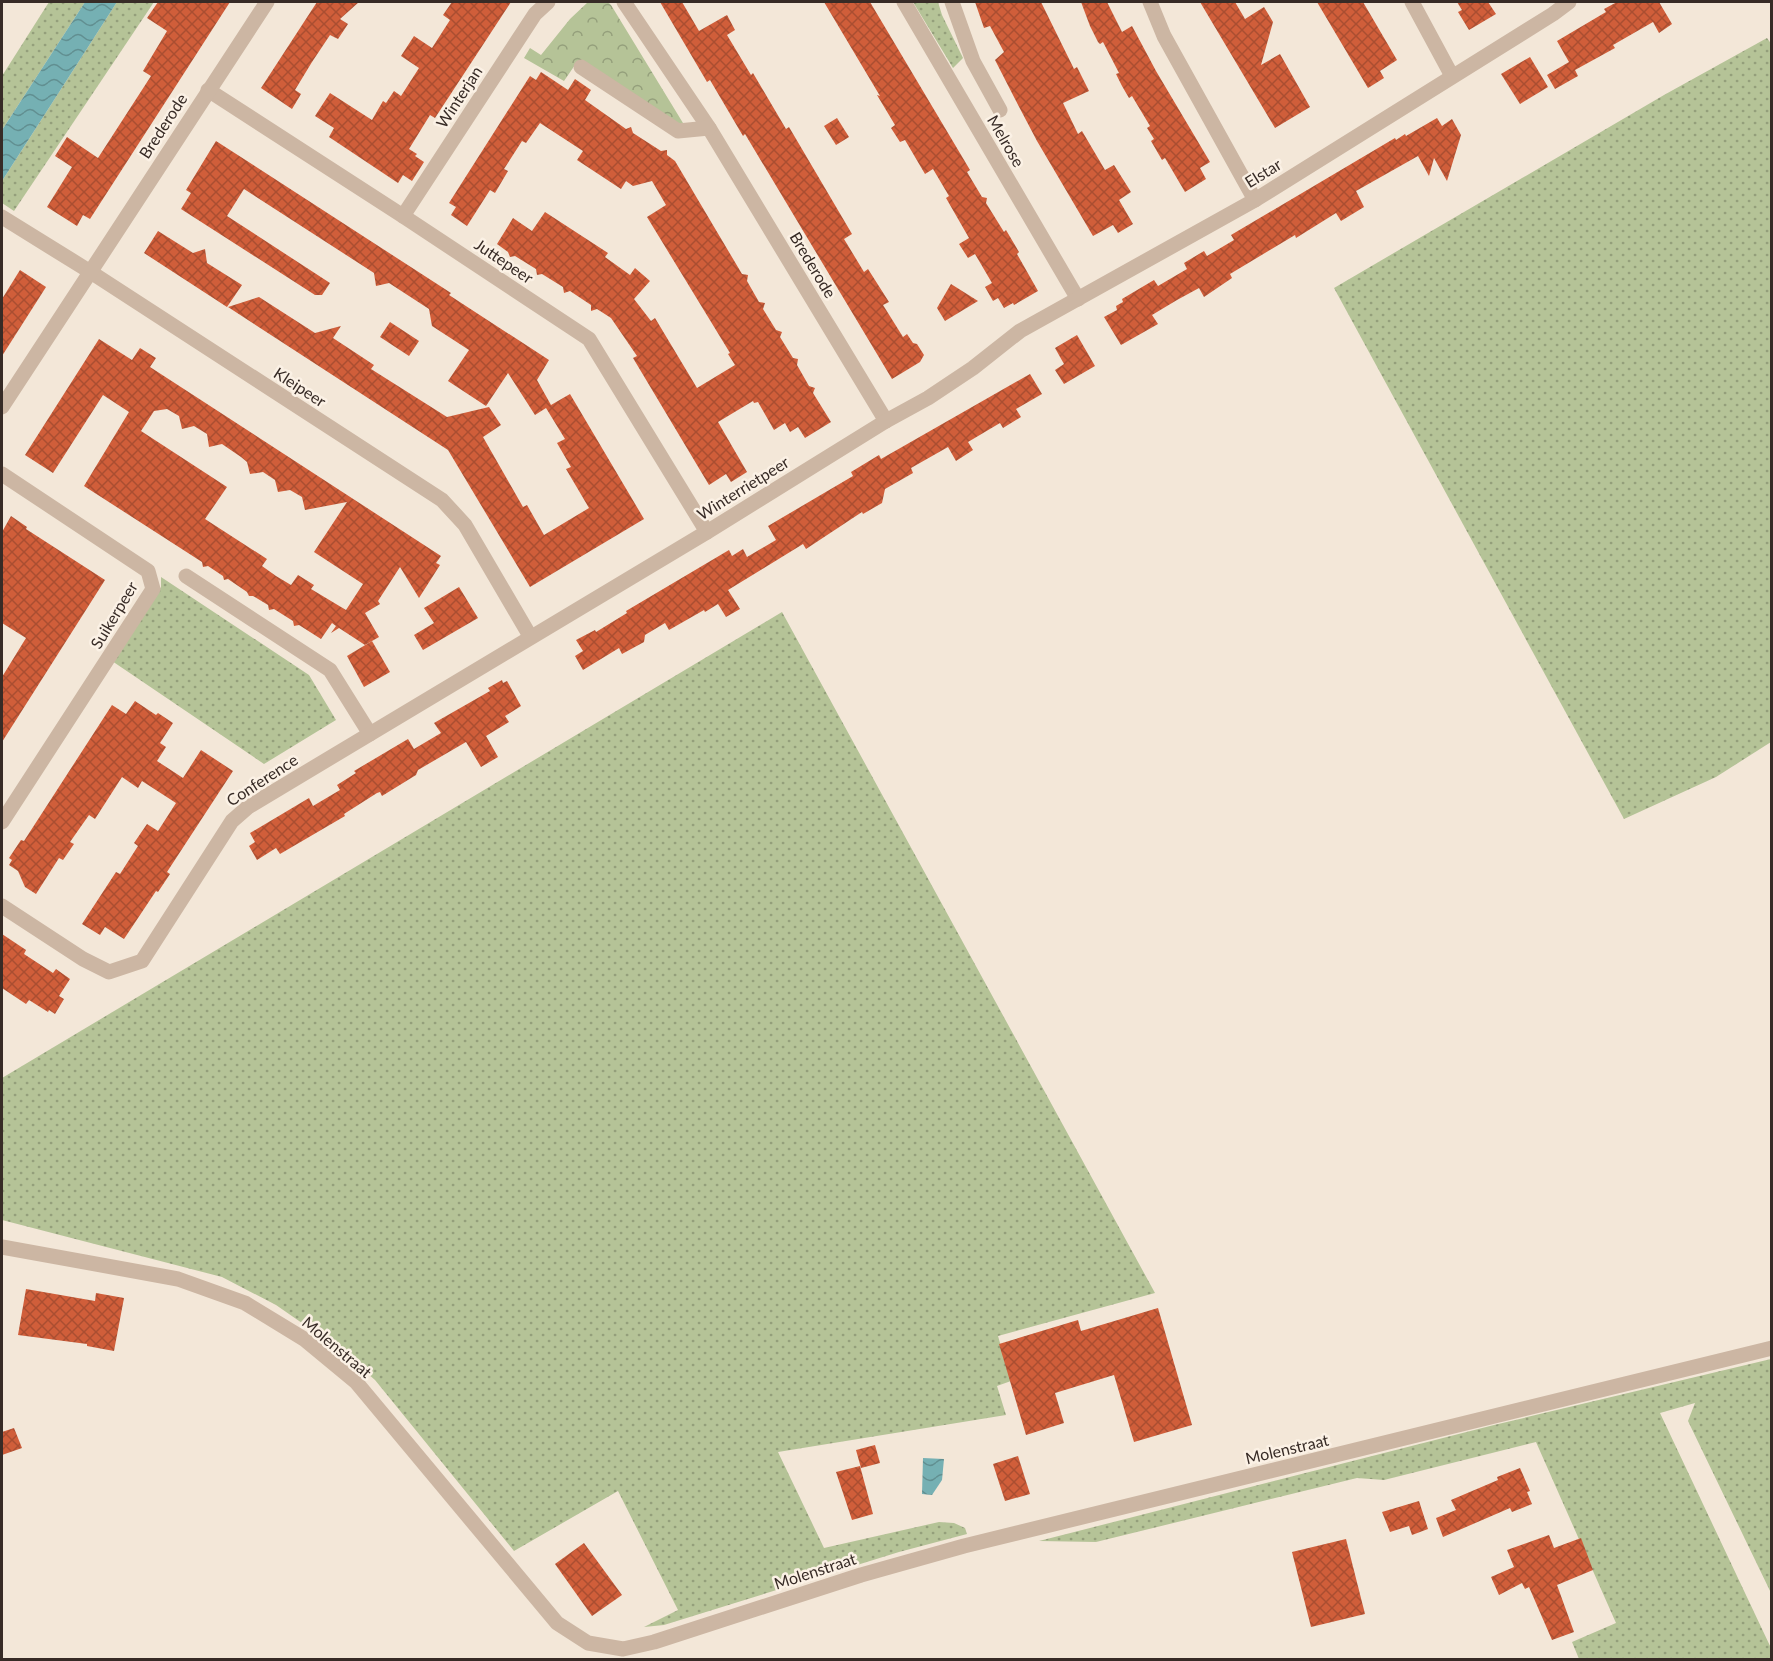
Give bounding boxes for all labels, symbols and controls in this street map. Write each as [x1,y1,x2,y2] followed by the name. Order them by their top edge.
[432,62,486,131] street label: Winterjan
[135,90,191,162] street label: Brederode
[984,111,1029,170] street label: Melrose
[1241,154,1285,191] street label: Elstar
[786,228,840,301] street label: Brederode
[471,234,537,287] street label: Juttepeer
[271,363,330,411] street label: Kleipeer
[693,452,792,523] street label: Winterrietpeer
[86,578,141,652] street label: Suikerpeer
[223,750,301,810] street label: Conference
[299,1312,376,1381] street label: Molenstraat
[1243,1430,1331,1467] street label: Molenstraat
[772,1548,858,1593] street label: Molenstraat

